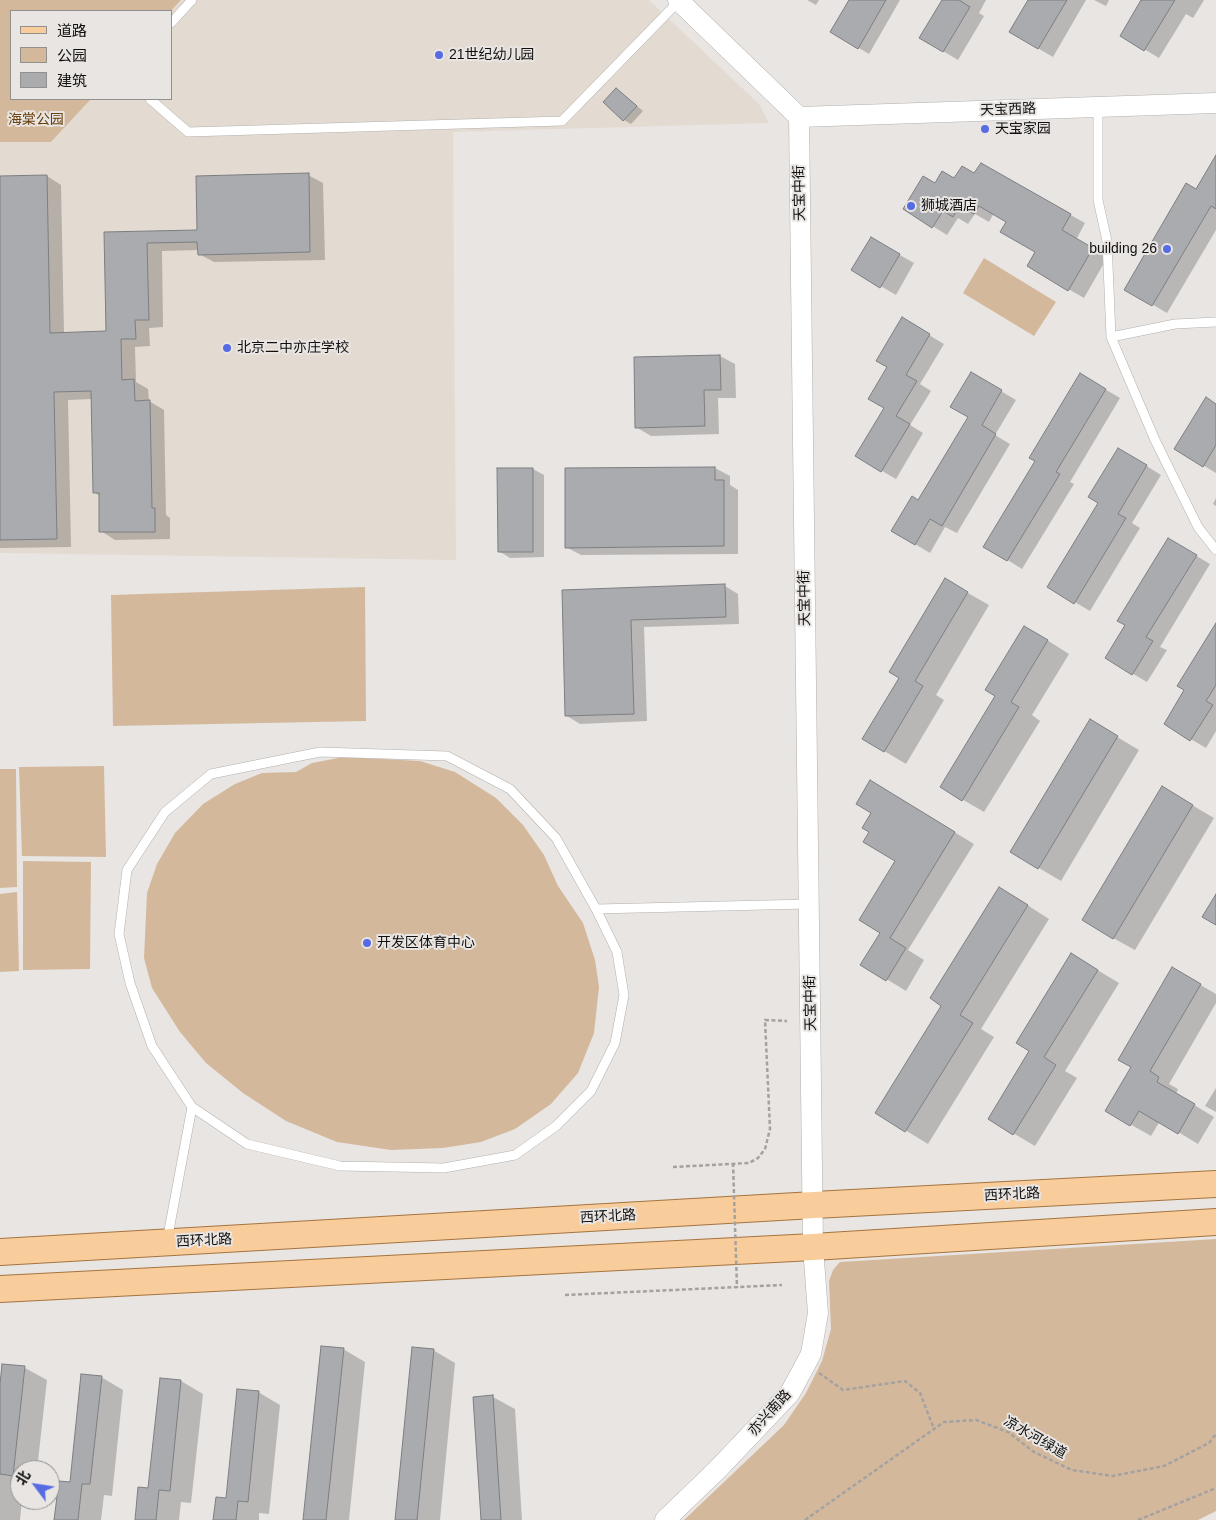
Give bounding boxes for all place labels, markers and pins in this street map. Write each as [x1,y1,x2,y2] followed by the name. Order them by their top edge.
[449,47,535,63] place label: 21世纪幼儿园
[433,49,445,61] marker: 21世纪幼儿园
[995,121,1051,137] place label: 天宝家园
[979,123,991,135] marker: 天宝家园
[921,198,977,214] place label: 狮城酒店
[905,200,917,212] marker: 狮城酒店
[1089,241,1157,257] place label: building 26
[1161,243,1173,255] marker: building 26
[237,340,349,356] place label: 北京二中亦庄学校
[221,342,233,354] marker: 北京二中亦庄学校
[377,935,475,951] place label: 开发区体育中心
[361,937,373,949] marker: 开发区体育中心

